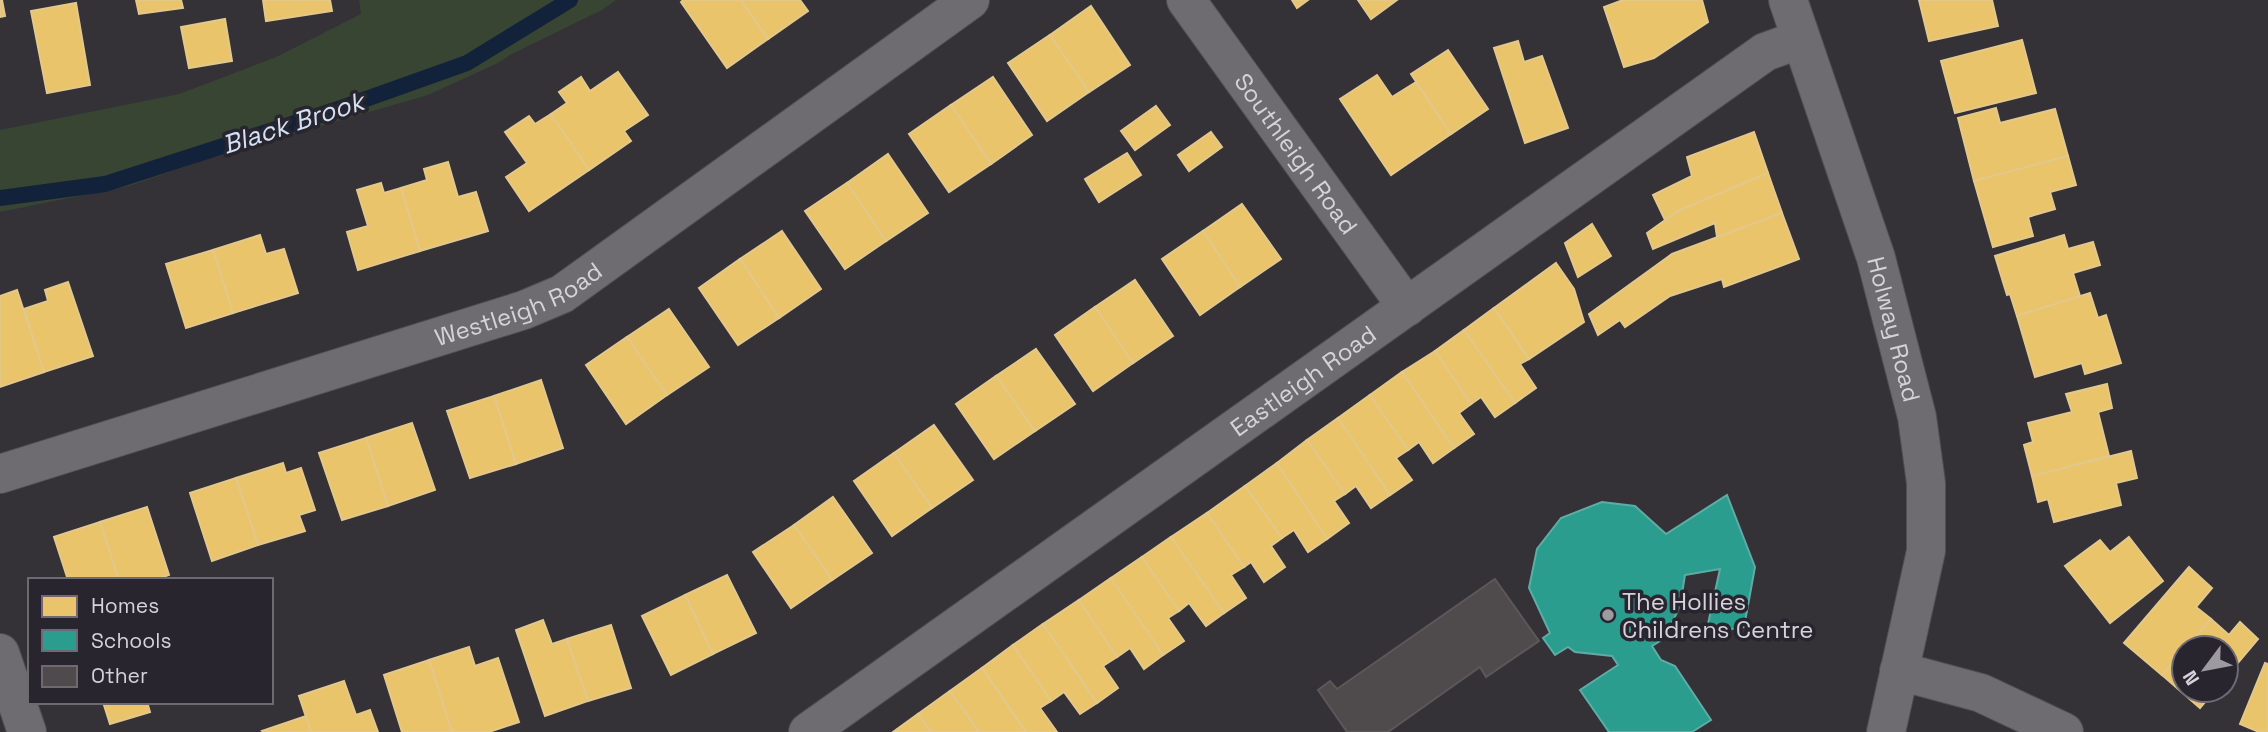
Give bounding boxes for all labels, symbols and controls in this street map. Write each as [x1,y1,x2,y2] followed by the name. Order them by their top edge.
[1228,67,1365,240] street label: Southleigh Road
[218,83,371,162] water label: Black Brook
[1861,253,1928,405] street label: Holway Road
[431,255,608,353] street label: Westleigh Road
[1224,318,1382,443] street label: Eastleigh Road
[28,578,273,704] legend
[1622,586,1814,645] place label: The Hollies Childrens Centre
[91,592,159,619] text: Homes
[1600,607,1616,623] marker: The Hollies Childrens Centre
[91,627,171,654] text: Schools
[2170,634,2240,704] north arrow
[91,662,148,689] text: Other
[2177,666,2205,690] text: N

